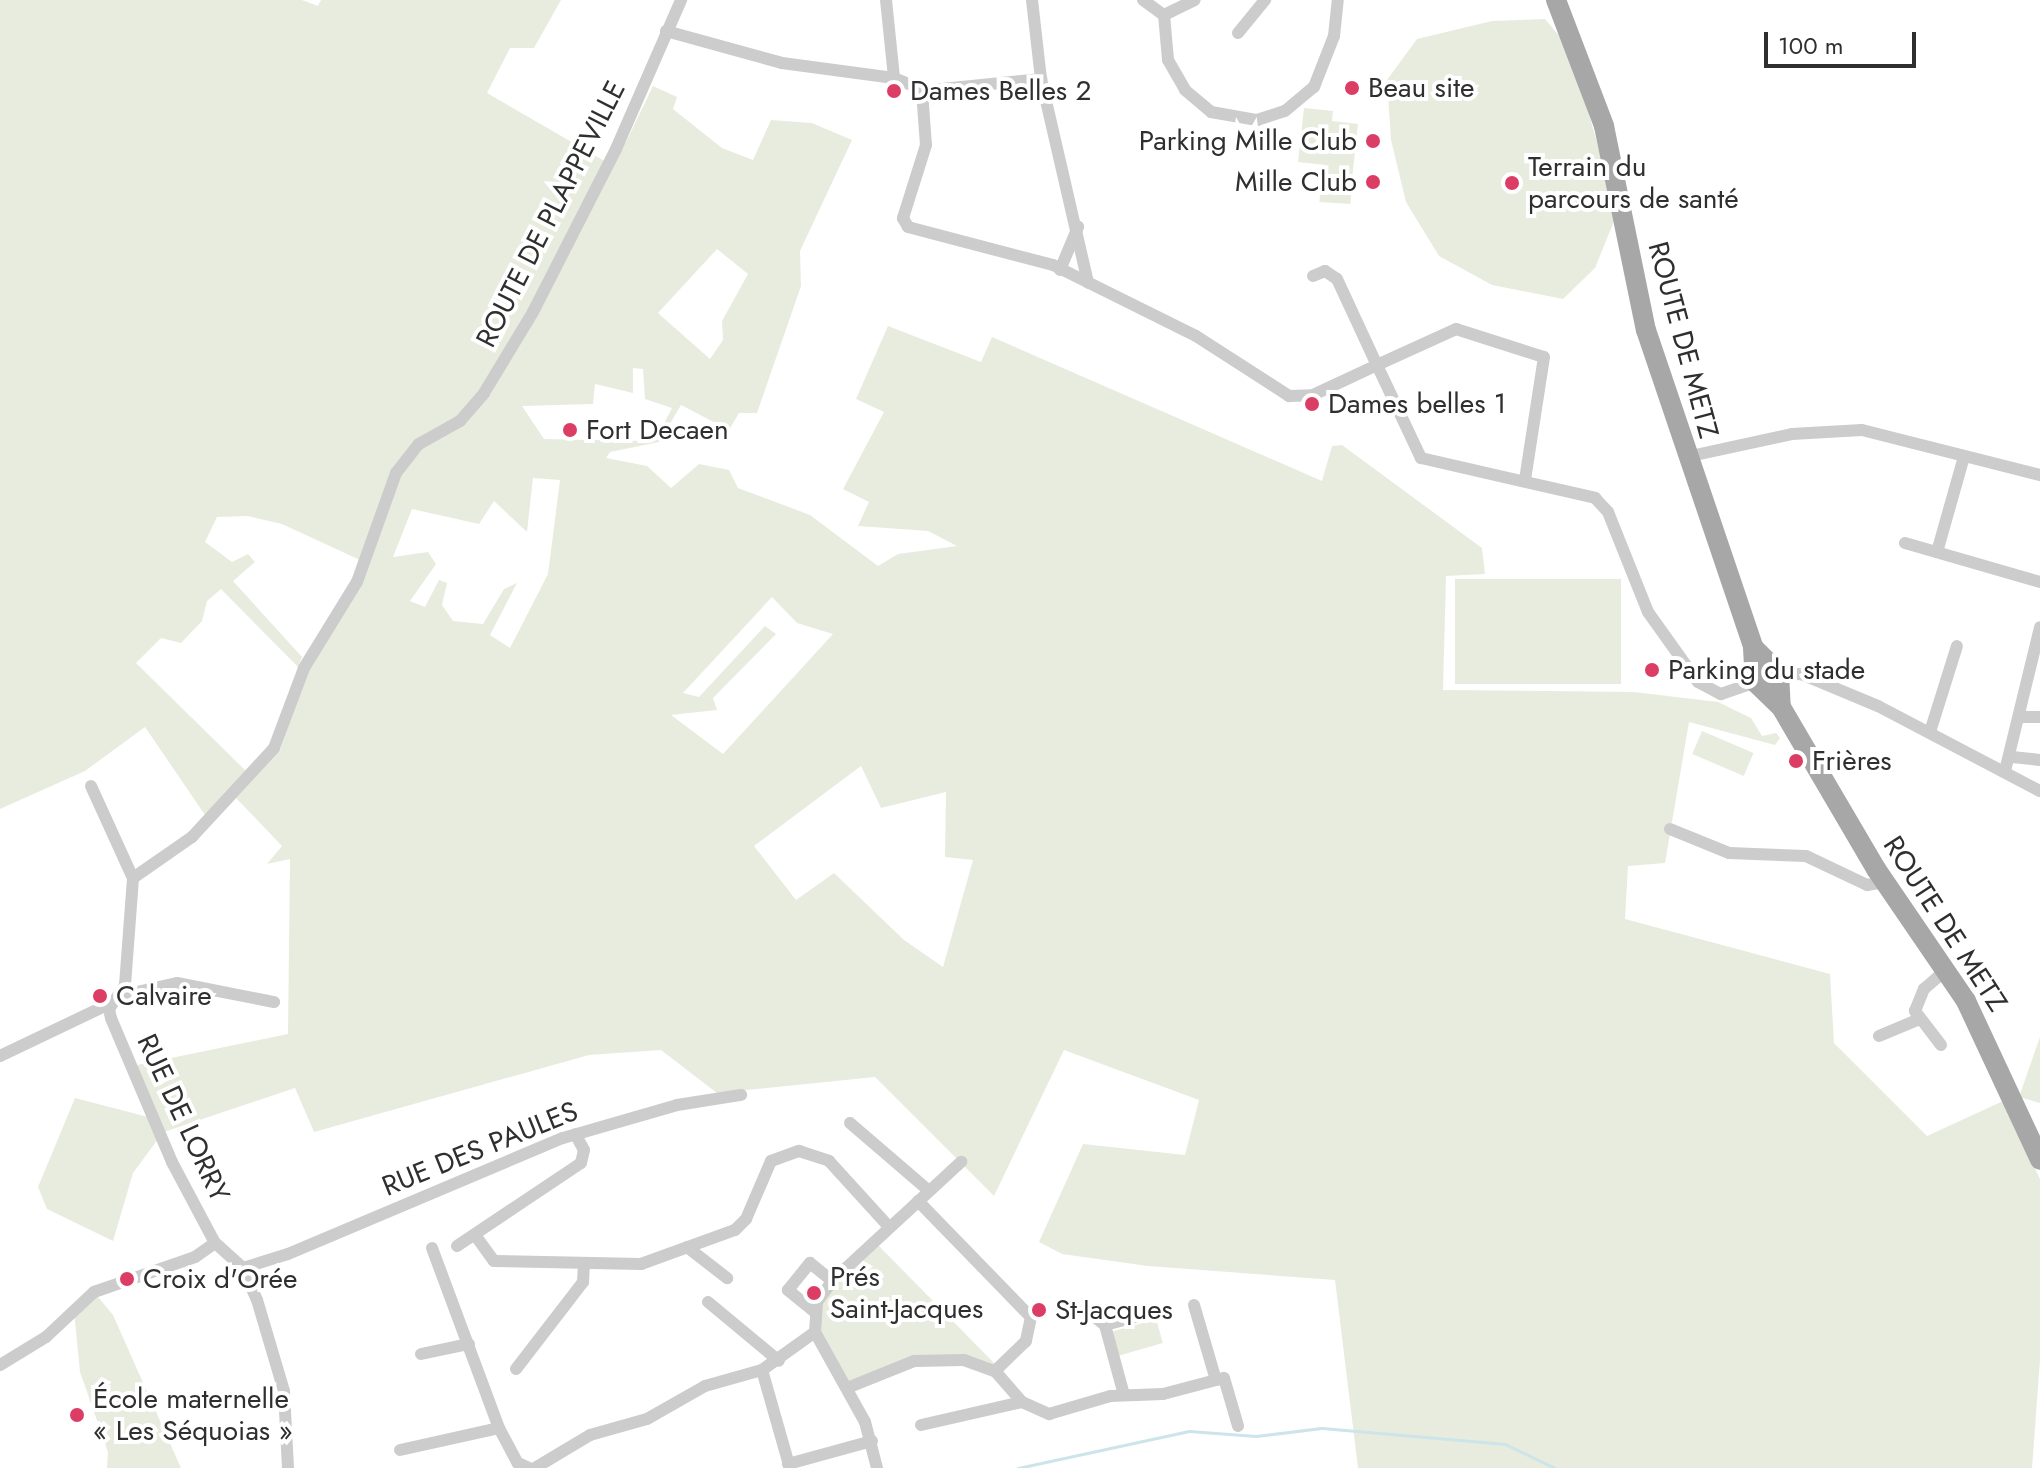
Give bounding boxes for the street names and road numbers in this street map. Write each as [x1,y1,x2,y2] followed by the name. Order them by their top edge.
[469,75,633,353] street label: ROUTE DE PLAPPEVILLE
[1641,238,1725,442] street label: ROUTE DE METZ
[1876,830,2014,1018] street label: ROUTE DE METZ
[130,1029,236,1207] street label: RUE DE LORRY
[377,1094,583,1204] street label: RUE DES PAULES

